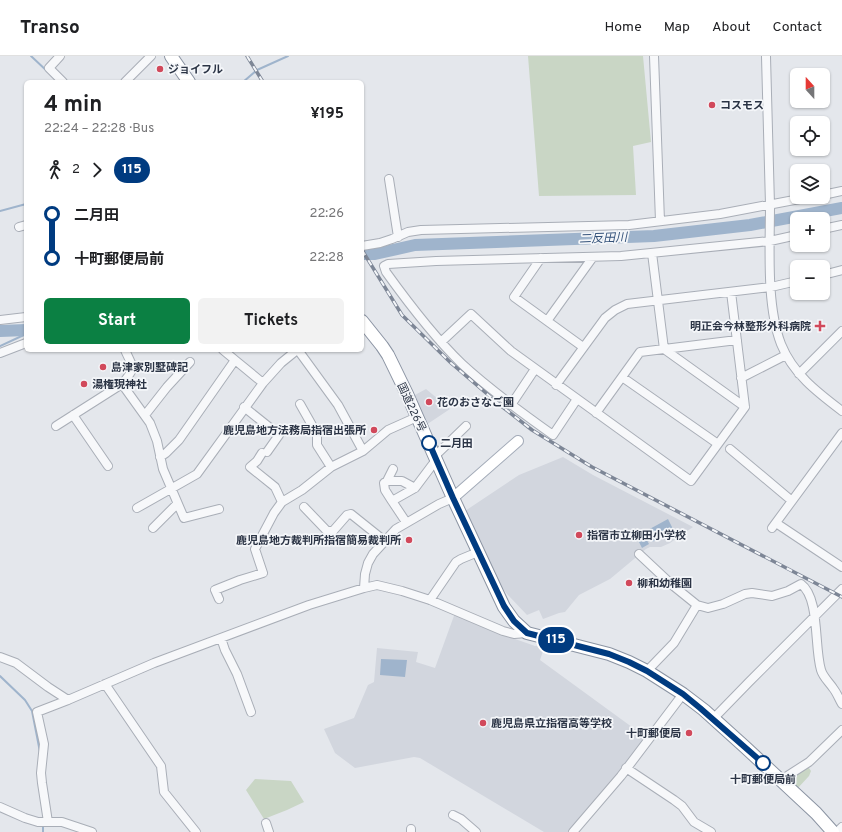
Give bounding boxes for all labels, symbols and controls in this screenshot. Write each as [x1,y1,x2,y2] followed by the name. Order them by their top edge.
[20,16,80,40] text: Transo
[605,19,642,36] text: Home
[664,19,690,36] text: Map
[712,19,751,36] text: About
[773,19,822,36] text: Contact
[168,63,223,77] place label: ジョイフル
[155,64,165,74] marker: ジョイフル
[790,68,830,108] north arrow
[790,68,830,300] map controls
[44,92,102,119] text: 4 min
[720,99,764,113] place label: コスモス
[707,100,717,110] marker: コスモス
[311,105,344,124] text: ¥195
[790,116,830,156] button: locate
[44,121,154,137] text: 22:24 – 22:28 · Bus
[44,159,66,181] icon: walk
[86,159,108,181] icon: forward
[122,161,142,178] text: 115
[72,162,80,178] text: 2
[790,164,830,204] button: layers
[309,206,344,222] text: 22:26
[74,207,119,226] text: 二月田
[790,212,830,252] button: +
[579,230,629,248] water label: 二反田川
[309,250,344,266] text: 22:28
[74,251,164,270] text: 十町郵便局前
[790,260,830,300] button: −
[44,298,190,344] button: Start
[198,298,344,344] button: Tickets
[690,320,811,334] place label: 明正会今林整形外科病院
[814,320,826,332] marker: 明正会今林整形外科病院
[111,361,188,375] place label: 島津家別墅碑記
[98,362,108,372] marker: 島津家別墅碑記
[92,378,147,392] place label: 湯権現神社
[79,379,89,389] marker: 湯権現神社
[394,380,429,434] street label: 国道226号
[437,396,514,410] place label: 花のおさなご園
[424,397,434,407] marker: 花のおさなご園
[223,424,366,438] place label: 鹿児島地方法務局指宿出張所
[369,425,379,435] marker: 鹿児島地方法務局指宿出張所
[421,435,437,451] marker: 二月田
[440,437,473,451] place label: 二月田
[587,529,686,543] place label: 指宿市立柳田小学校
[574,530,584,540] marker: 指宿市立柳田小学校
[236,534,401,548] place label: 鹿児島地方裁判所指宿簡易裁判所
[404,535,414,545] marker: 鹿児島地方裁判所指宿簡易裁判所
[637,577,692,591] place label: 柳和幼稚園
[624,578,634,588] marker: 柳和幼稚園
[533,627,579,653] line badge: 115
[546,631,566,648] text: 115
[491,717,612,731] place label: 鹿児島県立指宿高等学校
[478,718,488,728] marker: 鹿児島県立指宿高等学校
[626,727,681,741] place label: 十町郵便局
[684,728,694,738] marker: 十町郵便局
[755,755,771,771] marker: 十町郵便局前
[730,773,796,787] place label: 十町郵便局前

